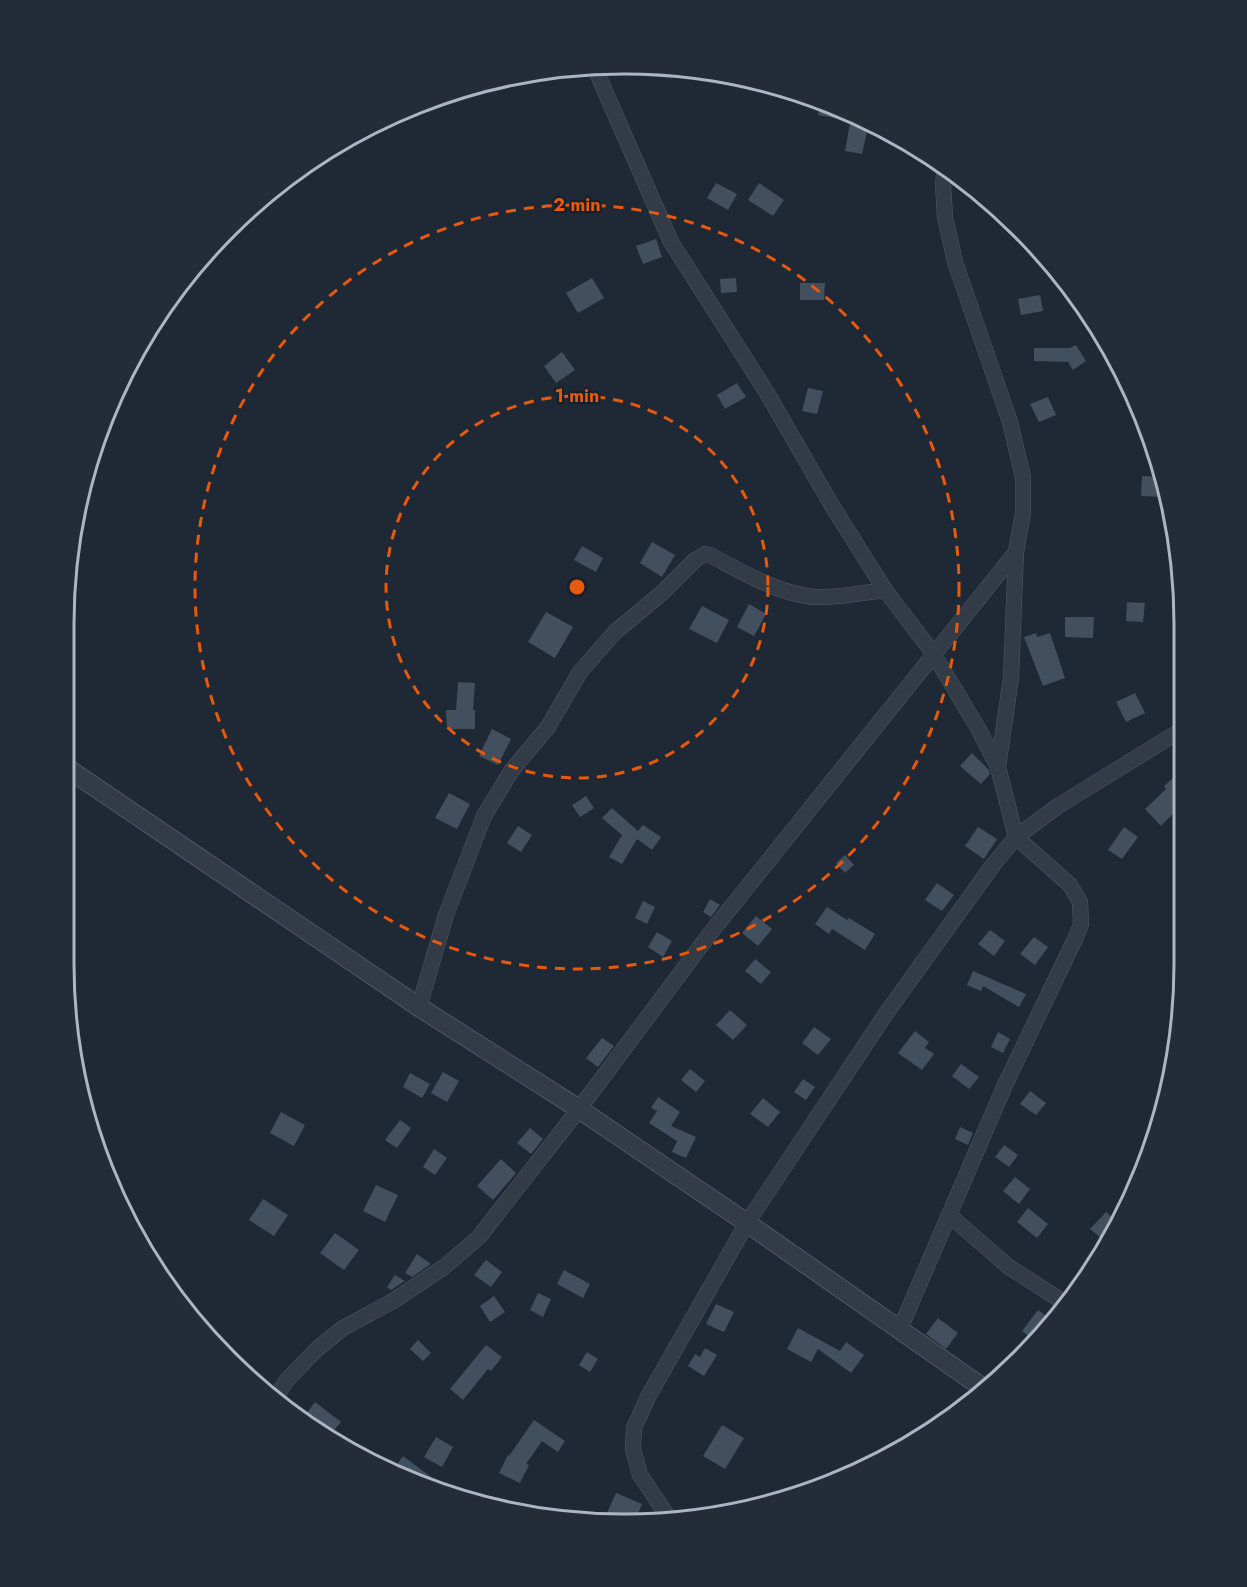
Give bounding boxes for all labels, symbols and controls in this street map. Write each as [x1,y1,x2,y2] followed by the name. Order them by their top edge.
[553,192,601,218] text: 2 min
[555,383,599,409] text: 1 min
[567,577,587,597] centre of rings

